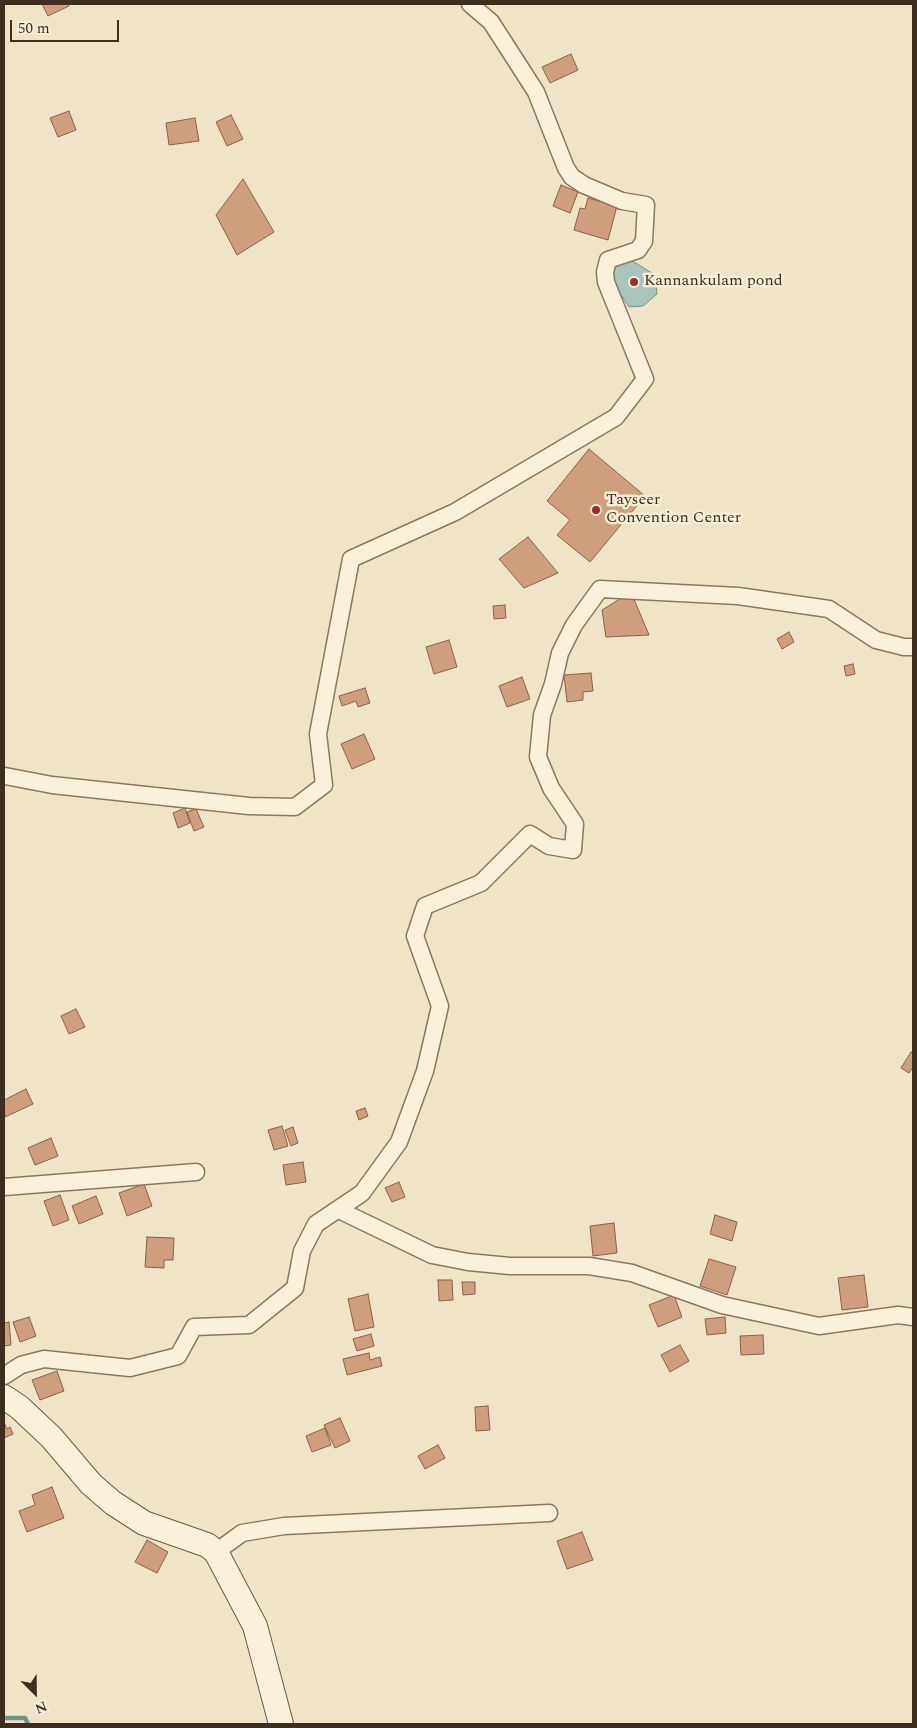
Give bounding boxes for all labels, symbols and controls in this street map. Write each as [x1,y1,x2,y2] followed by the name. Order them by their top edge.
[12,10,121,42] scale bar
[18,17,50,40] text: 50 m
[644,272,783,292] place label: Kannankulam pond
[628,276,640,288] marker: Kannankulam pond
[606,491,741,529] place label: Tayseer Convention Center
[590,504,602,516] marker: Tayseer Convention Center
[10,1668,60,1718] north arrow
[32,1695,50,1719] text: N

